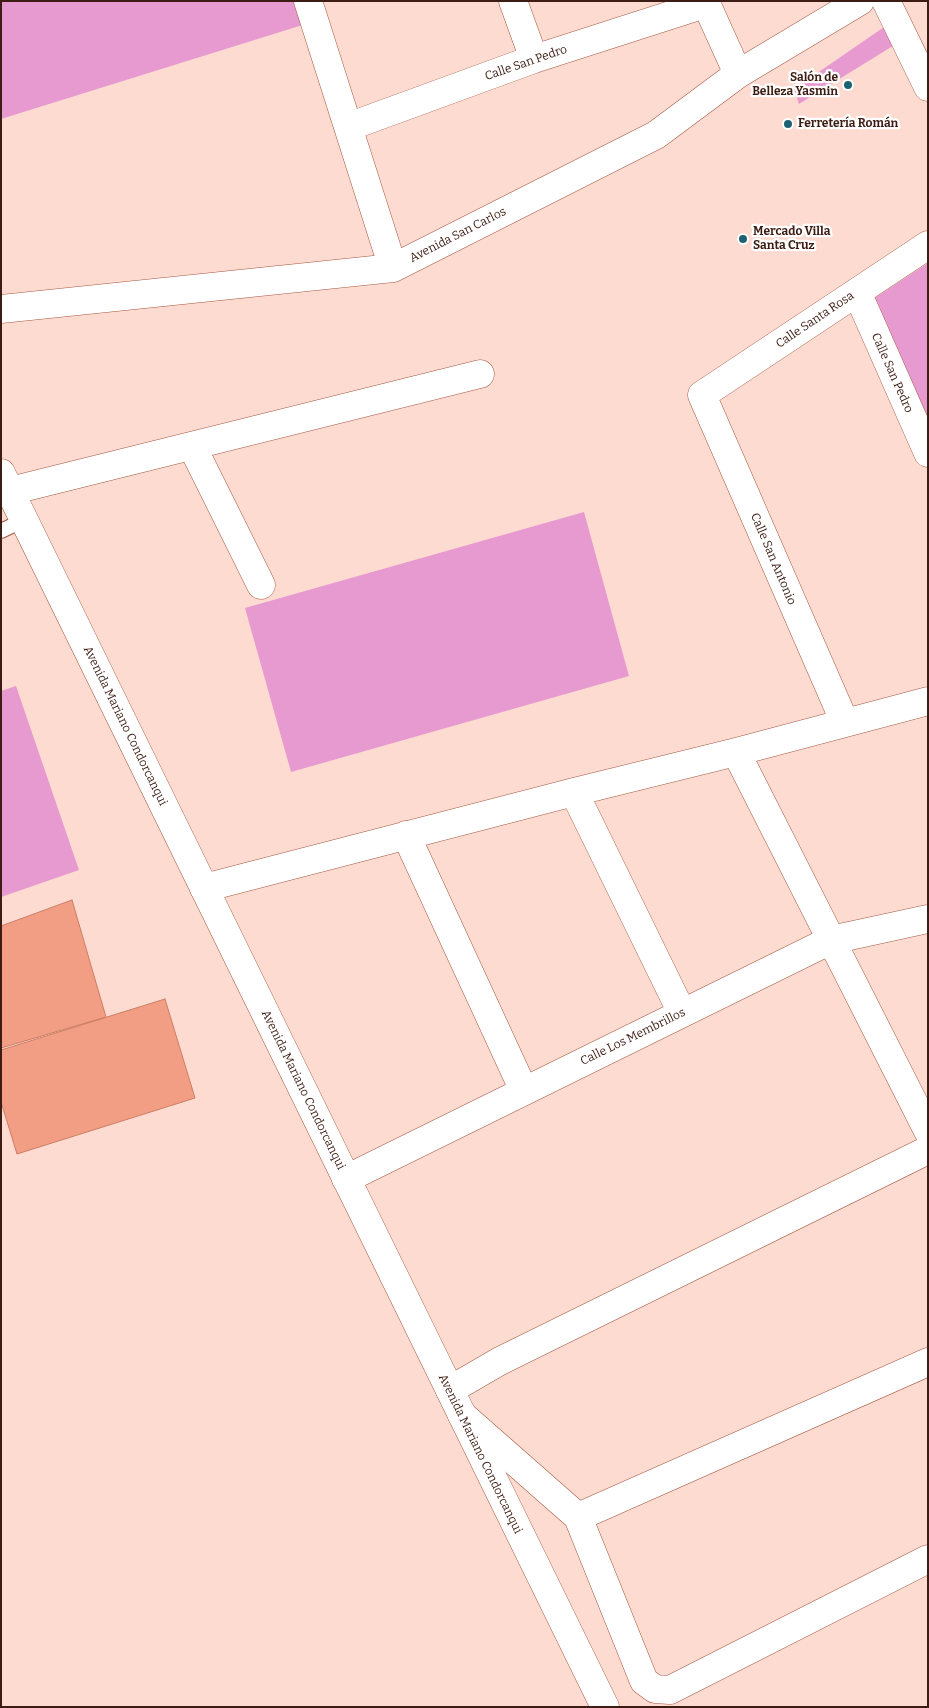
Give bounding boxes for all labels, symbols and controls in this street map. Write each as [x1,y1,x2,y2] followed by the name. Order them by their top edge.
[483,42,569,84] street label: Calle San Pedro
[752,71,838,99] place label: Salón de Belleza Yasmin
[842,79,854,91] marker: Salón de Belleza Yasmin
[798,117,898,131] place label: Ferretería Román
[782,118,794,130] marker: Ferretería Román
[407,204,509,266] street label: Avenida San Carlos
[753,225,830,253] place label: Mercado Villa Santa Cruz
[737,233,749,245] marker: Mercado Villa Santa Cruz
[773,289,857,351] street label: Calle Santa Rosa
[868,331,916,415] street label: Calle San Pedro
[747,511,799,607] street label: Calle San Antonio
[80,644,170,808] street label: Avenida Mariano Condorcanqui
[578,1005,688,1069] street label: Calle Los Membrillos
[258,1008,348,1172] street label: Avenida Mariano Condorcanqui
[435,1372,525,1536] street label: Avenida Mariano Condorcanqui

